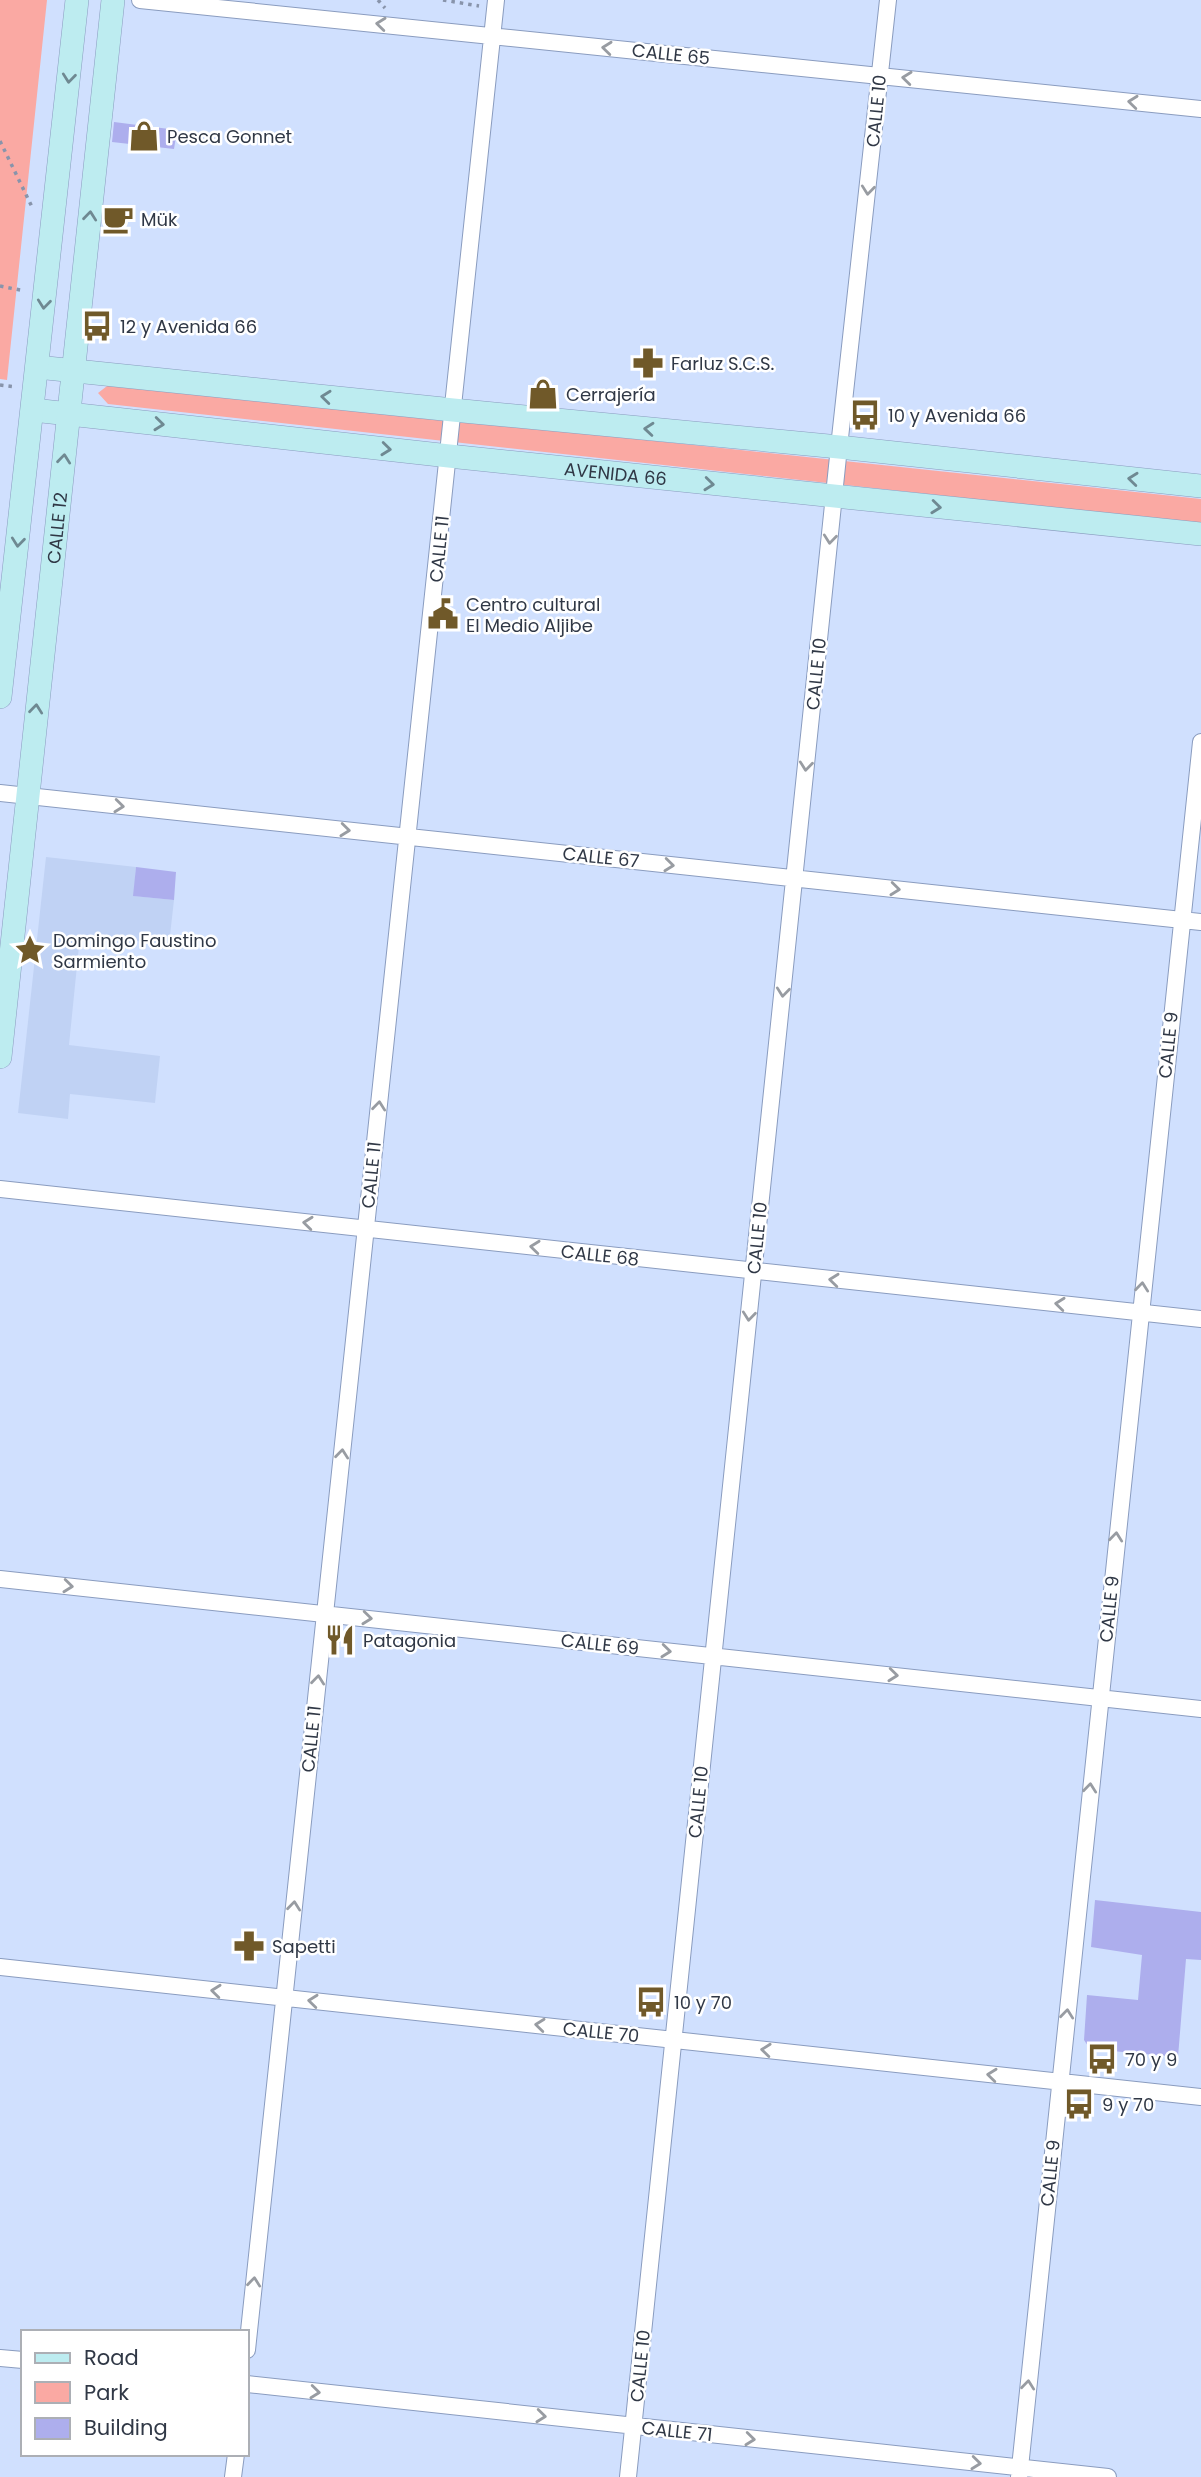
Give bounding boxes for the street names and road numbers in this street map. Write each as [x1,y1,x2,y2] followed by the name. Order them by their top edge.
[631,37,711,71] street label: CALLE 65
[860,74,892,148] street label: CALLE 10
[563,456,668,491] street label: AVENIDA 66
[40,491,73,565] street label: CALLE 12
[423,514,455,584] street label: CALLE 11
[800,637,832,711] street label: CALLE 10
[561,841,641,873] street label: CALLE 67
[1152,1010,1184,1080] street label: CALLE 9
[355,1140,387,1210] street label: CALLE 11
[741,1201,773,1275] street label: CALLE 10
[560,1238,640,1272] street label: CALLE 68
[1093,1574,1125,1644] street label: CALLE 9
[560,1627,640,1661] street label: CALLE 69
[295,1704,327,1774] street label: CALLE 11
[682,1765,714,1839] street label: CALLE 10
[562,2016,640,2048] street label: CALLE 70
[1034,2138,1066,2208] street label: CALLE 9
[624,2329,656,2403] street label: CALLE 10
[640,2415,714,2447] street label: CALLE 71

